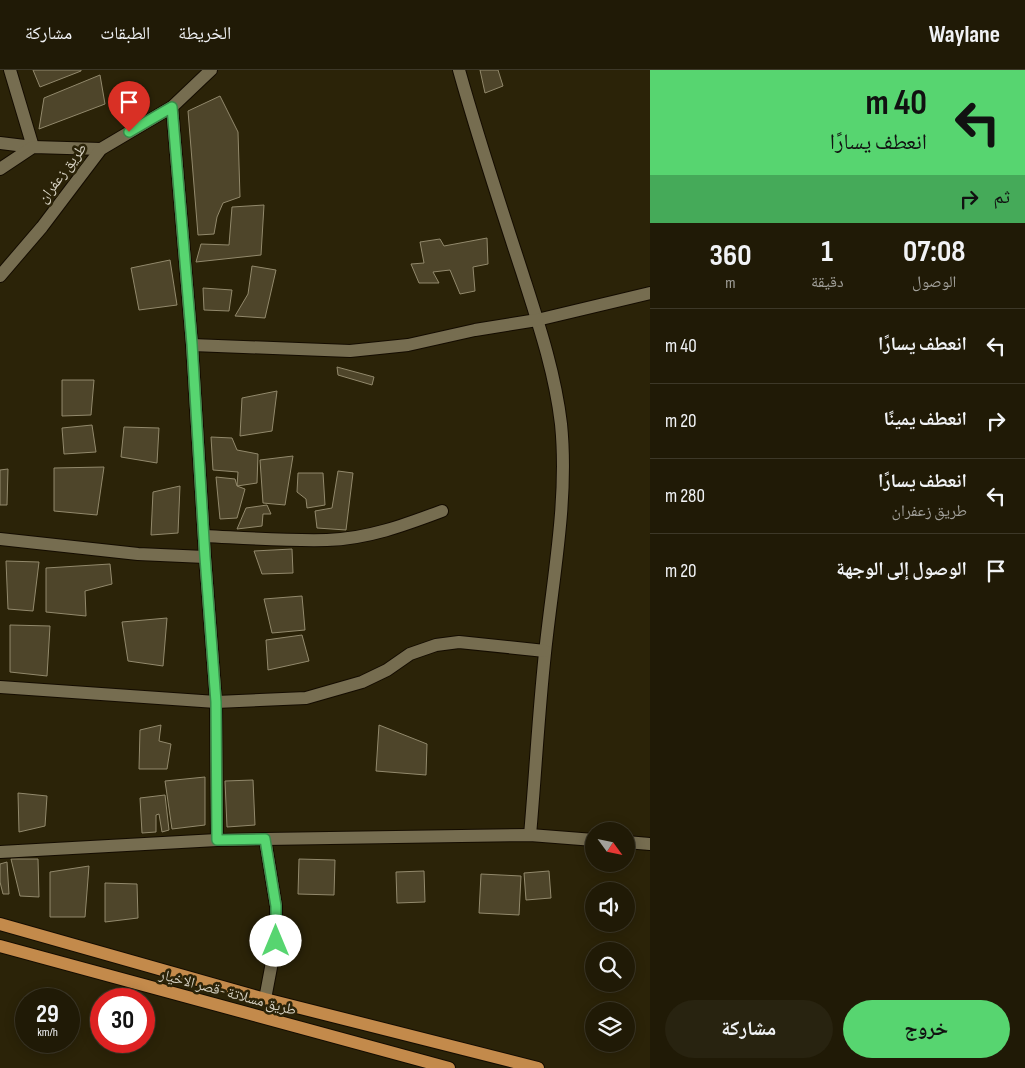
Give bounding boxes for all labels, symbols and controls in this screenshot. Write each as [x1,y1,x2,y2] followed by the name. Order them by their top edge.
[929,20,1000,49] text: Waylane
[25,23,72,44] text: مشاركة
[100,23,150,44] text: الطبقات
[178,23,231,44] text: الخريطة
[108,81,150,132] pin
[865,82,927,125] text: 40 m
[115,88,143,116] icon: arrive
[945,90,1010,155] icon: left
[830,129,927,156] text: انعطف يسارًا
[34,139,91,207] street label: طريق زعفران
[955,185,983,213] icon: right
[993,186,1010,209] text: ثم
[821,234,833,270] text: 1
[903,234,965,270] text: 07:08
[710,238,751,274] text: 360
[811,273,844,292] text: دقيقة
[912,273,956,292] text: الوصول
[725,274,736,293] text: m
[982,332,1010,360] icon: left
[878,333,967,356] text: انعطف يسارًا
[665,335,697,358] text: 40 m
[982,407,1010,435] icon: right
[883,408,967,431] text: انعطف يمينًا
[665,410,697,433] text: 20 m
[878,470,967,493] text: انعطف يسارًا
[982,482,1010,510] icon: left
[665,485,705,508] text: 280 m
[892,502,967,521] text: طريق زعفران
[982,557,1010,585] icon: arrive
[836,558,967,581] text: الوصول إلى الوجهة
[665,560,697,583] text: 20 m
[585,822,635,872] north arrow
[585,822,635,1052] map controls
[585,882,635,932] button: sound
[249,914,301,966] position arrow
[585,942,635,992] button: search
[156,965,299,1020] street label: طريق مسلاتة -قصر الاخيار
[90,988,155,1053] speed limit sign: 30
[36,999,59,1030] text: 29
[665,1000,833,1058] button: مشاركة
[843,1000,1010,1058] button: خروج
[585,1002,635,1052] button: layers
[37,1025,58,1040] text: km/h

